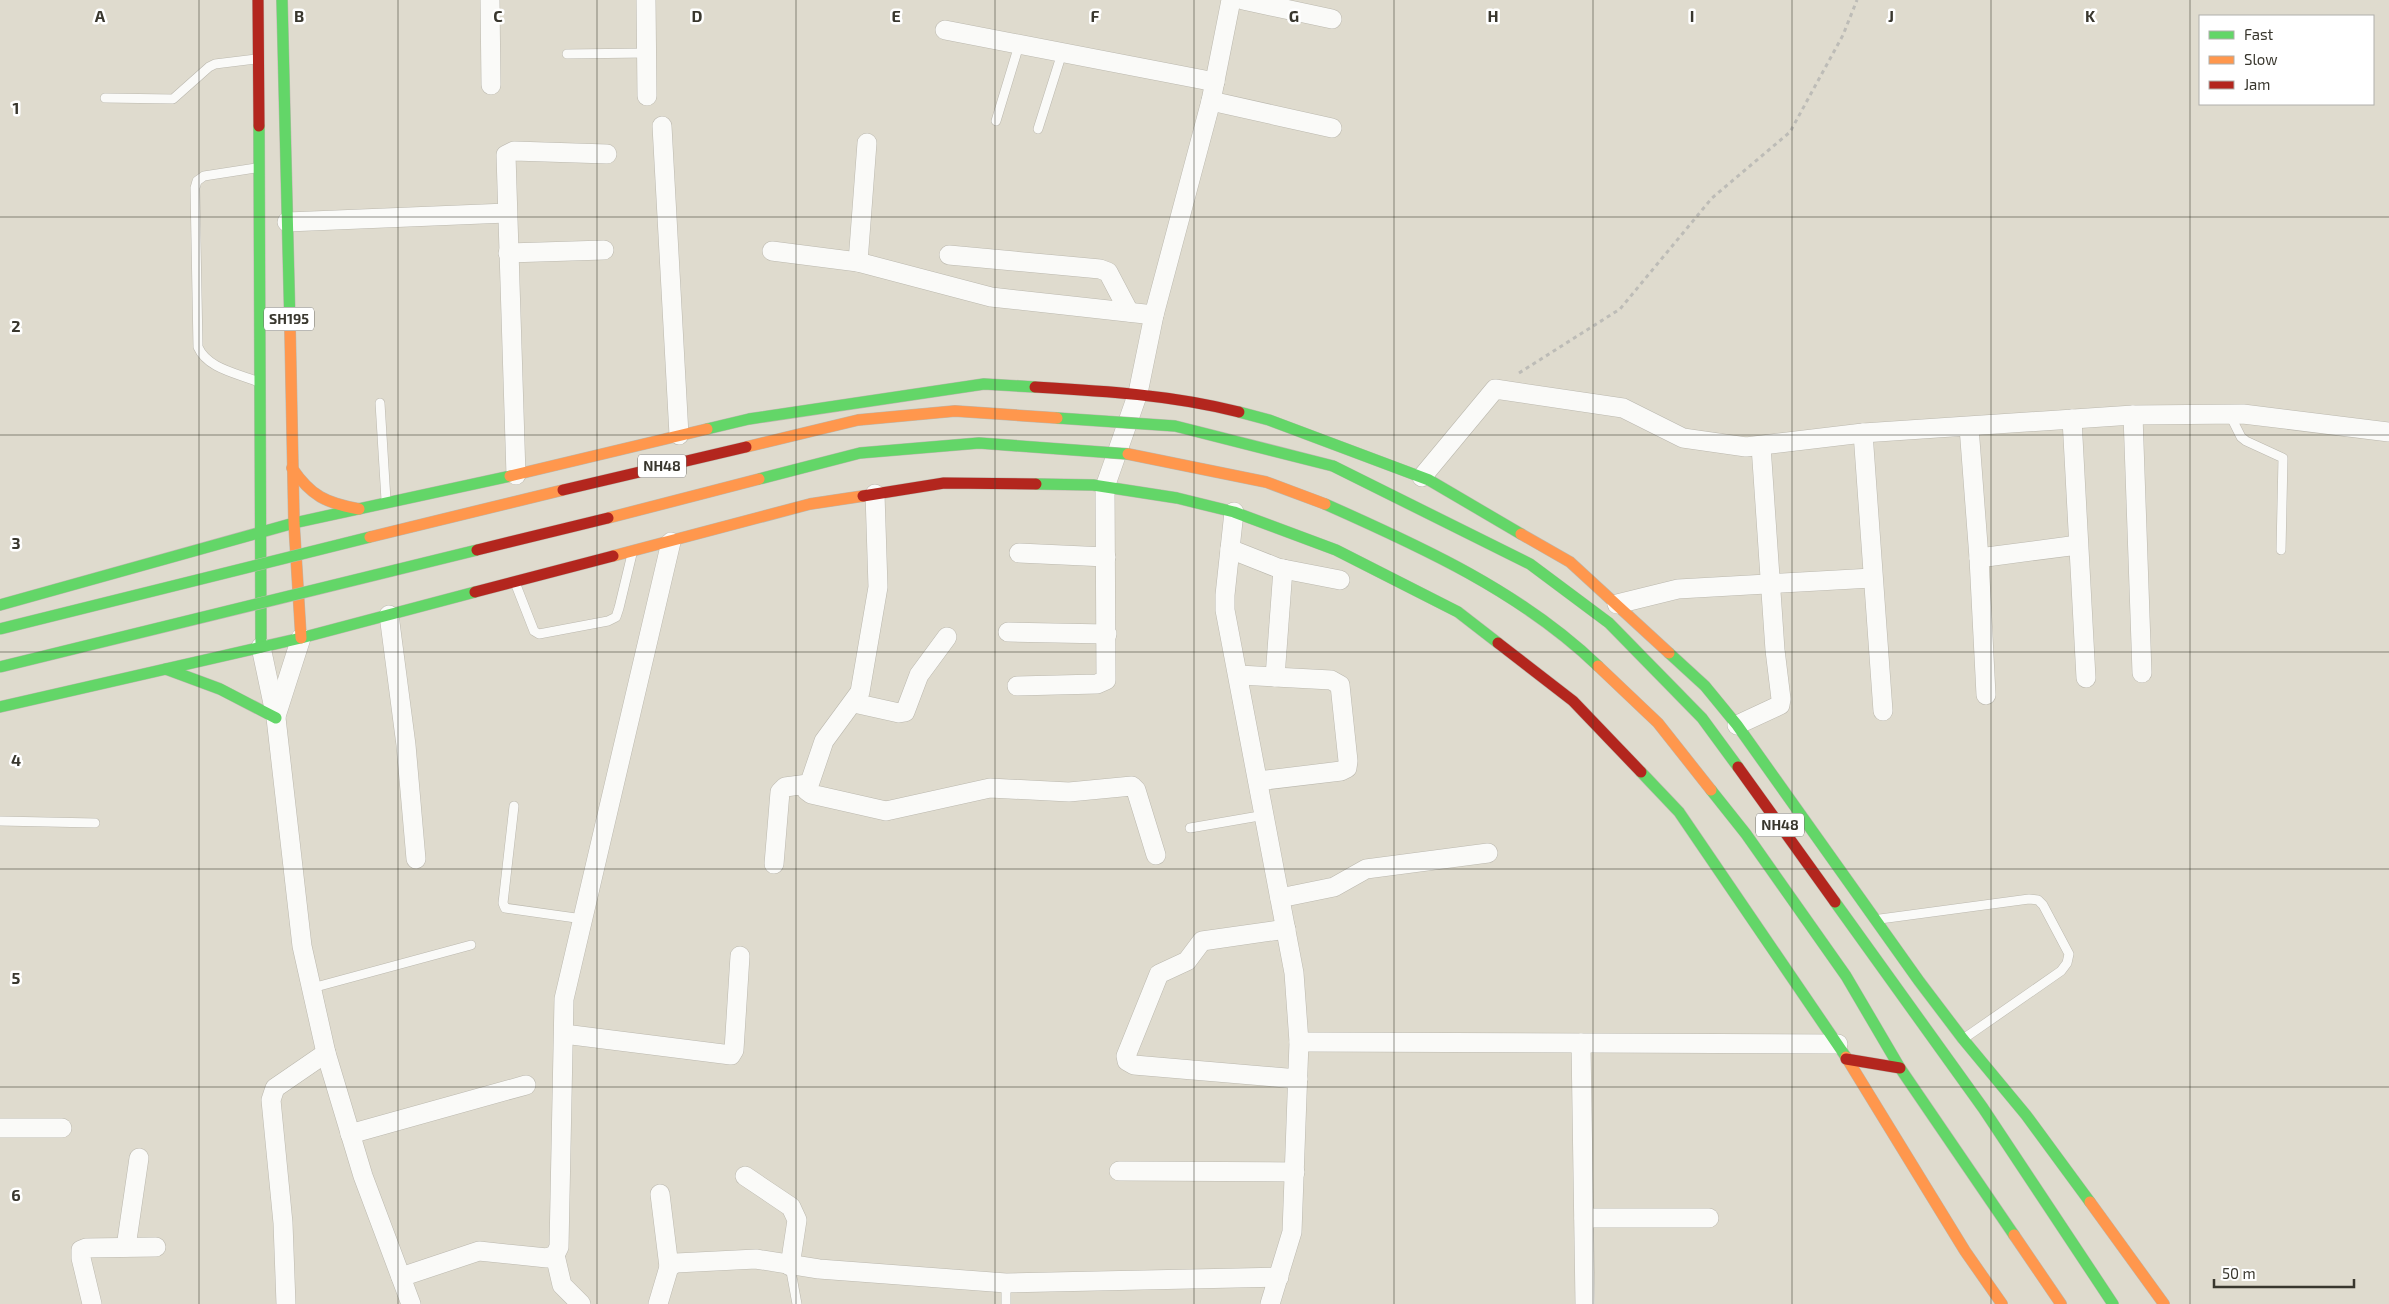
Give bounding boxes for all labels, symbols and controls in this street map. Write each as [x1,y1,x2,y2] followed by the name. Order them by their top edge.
[95,6,106,25] text: A
[294,6,304,25] text: B
[493,6,503,25] text: C
[692,6,703,25] text: D
[891,6,901,25] text: E
[1091,6,1100,25] text: F
[1289,6,1299,25] text: G
[1487,6,1499,25] text: H
[1690,6,1694,25] text: I
[1888,6,1894,25] text: J
[2085,6,2096,25] text: K
[2199,15,2374,105] legend
[2244,25,2274,43] text: Fast
[2244,50,2278,68] text: Slow
[2244,75,2270,93] text: Jam
[13,98,19,117] text: 1
[264,308,314,330] road number: SH195
[11,316,21,335] text: 2
[638,454,686,478] road number: NH48
[11,533,21,552] text: 3
[11,750,21,769] text: 4
[1756,814,1804,836] road number: NH48
[12,968,21,987] text: 5
[11,1185,21,1204] text: 6
[2214,1256,2354,1288] scale bar
[2222,1264,2256,1282] text: 50 m

